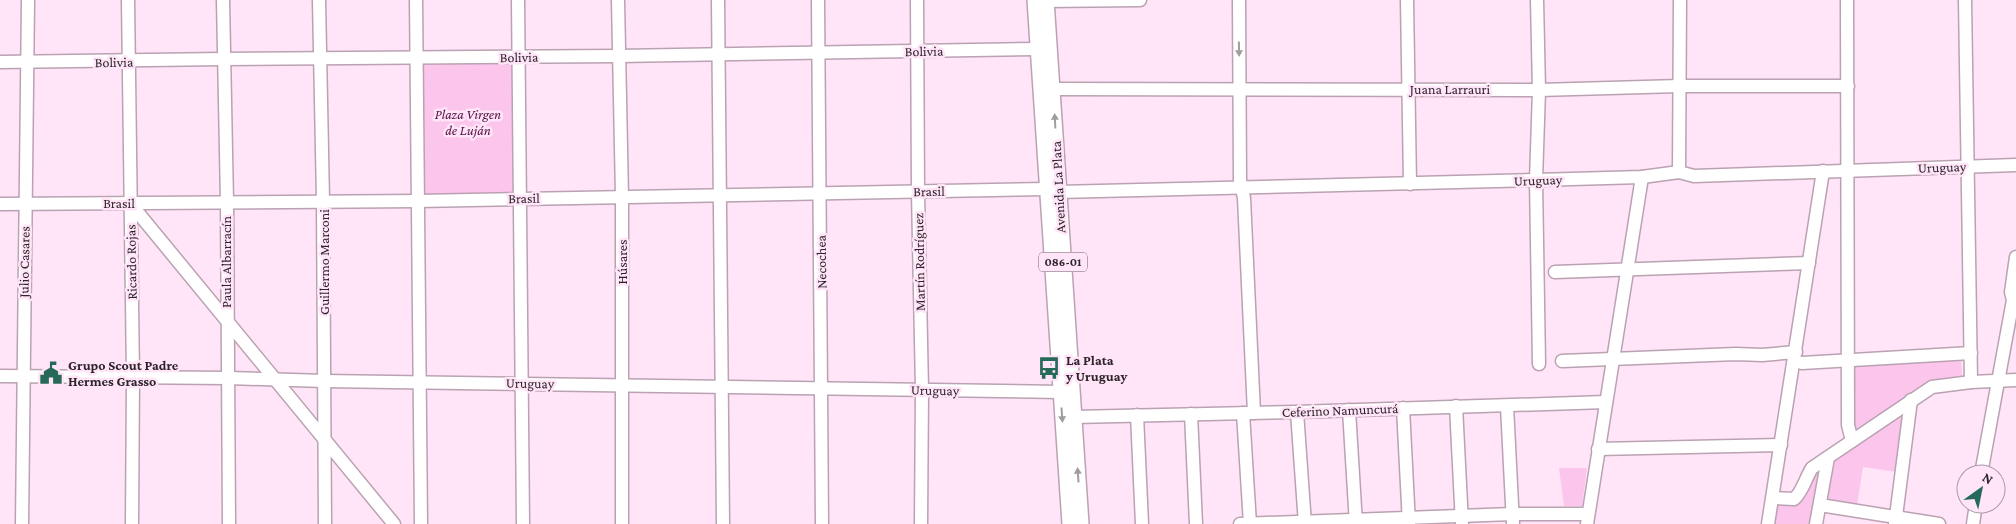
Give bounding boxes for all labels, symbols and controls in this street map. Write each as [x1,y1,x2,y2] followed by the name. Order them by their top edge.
[1235,41,1243,57] one-way arrow
[905,43,944,59] street label: Bolivia
[500,49,539,65] street label: Bolivia
[95,54,134,70] street label: Bolivia
[1408,81,1491,97] street label: Juana Larrauri
[435,106,501,139] park label: Plaza Virgen de Luján
[1050,113,1058,129] one-way arrow
[1048,140,1068,233] street label: Avenida La Plata
[1917,158,1967,176] street label: Uruguay
[1513,171,1563,189] street label: Uruguay
[913,183,945,199] street label: Brasil
[508,190,540,206] street label: Brasil
[103,195,135,211] street label: Brasil
[316,209,332,315] street label: Guillermo Marconi
[910,213,928,311] street label: Martín Rodríguez
[218,216,234,308] street label: Paula Albarracín
[122,224,141,300] street label: Ricardo Rojas
[15,226,33,300] street label: Julio Casares
[813,234,829,289] street label: Necochea
[614,240,630,284] street label: Húsares
[1039,252,1087,272] road number: 086-01
[1065,352,1127,384] place label: La Plata y Uruguay
[1036,355,1062,381] bus stop icon: La Plata y Uruguay
[68,357,179,389] place label: Grupo Scout Padre Hermes Grasso
[38,360,64,386] public building icon: Grupo Scout Padre Hermes Grasso
[506,375,555,391] street label: Uruguay
[911,382,960,398] street label: Uruguay
[1281,400,1399,420] street label: Ceferino Namuncurá
[1059,408,1067,424] one-way arrow
[1956,464,2006,514] north arrow
[1074,467,1082,483] one-way arrow
[1980,469,1997,488] text: N

